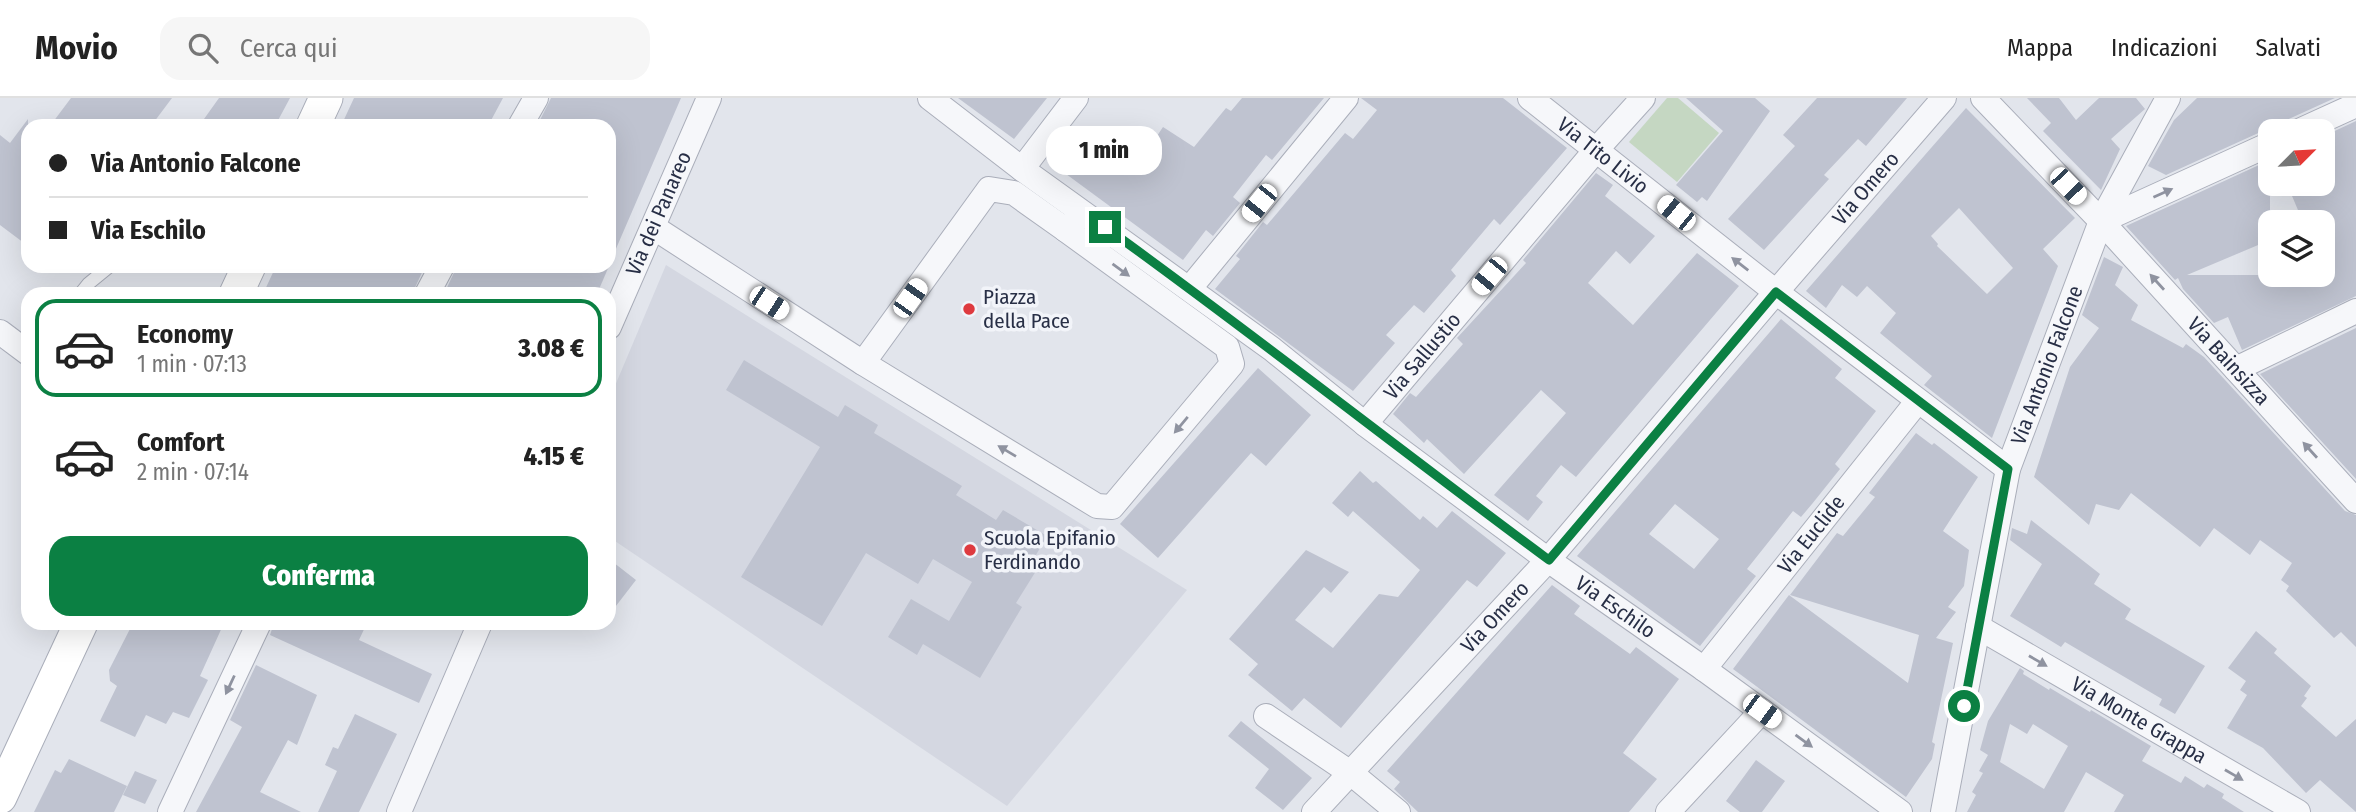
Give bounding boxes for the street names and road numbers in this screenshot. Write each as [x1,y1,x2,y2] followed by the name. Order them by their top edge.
[1552,112,1654,200] street label: Via Tito Livio
[1827,146,1905,230] street label: Via Omero
[620,147,697,279] street label: Via dei Panareo
[2005,282,2089,448] street label: Via Antonio Falcone
[1378,307,1466,405] street label: Via Sallustio
[2182,312,2275,411] street label: Via Bainsizza
[1772,490,1851,579] street label: Via Euclide
[1570,570,1661,644] street label: Via Eschilo
[1455,576,1535,658] street label: Via Omero
[2067,671,2211,769] street label: Via Monte Grappa

